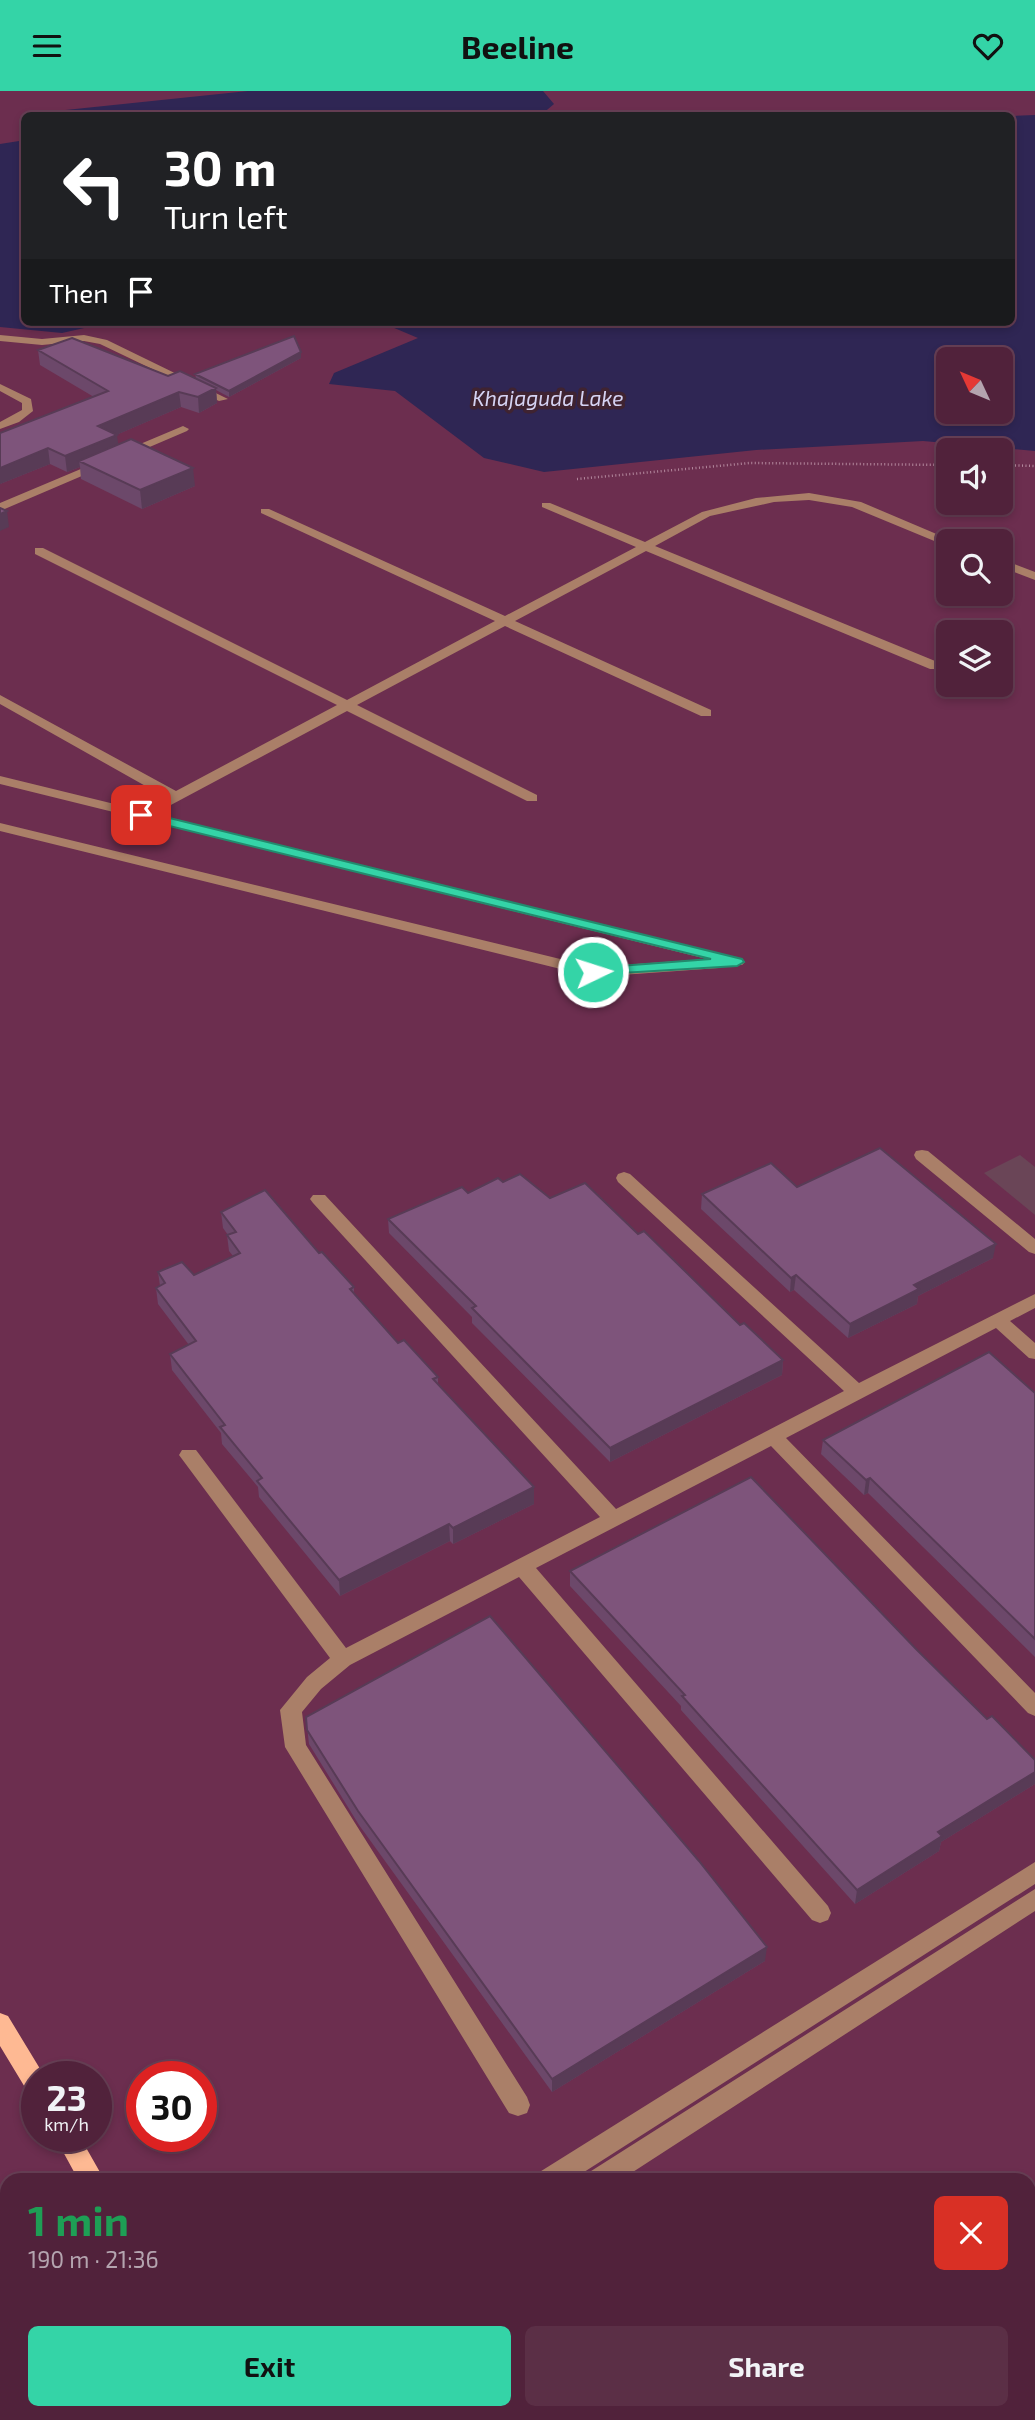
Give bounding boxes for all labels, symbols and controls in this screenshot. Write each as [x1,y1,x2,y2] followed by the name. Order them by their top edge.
[28,27,66,65] icon: menu
[461,27,574,65] text: Beeline
[969,27,1007,65] icon: heart
[164,137,276,196] text: 30 m
[49,140,140,231] icon: left
[164,197,288,235] text: Turn left
[122,273,160,311] icon: arrive
[49,277,108,308] text: Then
[936,347,1013,423] north arrow
[936,347,1013,697] map controls
[472,385,624,411] water label: Khajaguda Lake
[936,438,1013,515] button: sound
[936,529,1013,606] button: search
[936,620,1013,697] button: layers
[111,785,171,845] pin
[122,796,160,834] icon: arrive
[556,935,630,1009] position arrow
[126,2061,217,2152] speed limit sign: 30
[46,2076,87,2118] text: 23
[44,2113,89,2135] text: km/h
[28,2194,129,2244] text: 1 min
[934,2196,1008,2270] button: close
[28,2245,159,2273] text: 190 m · 21:36
[28,2326,511,2406] button: Exit
[525,2326,1008,2406] button: Share

